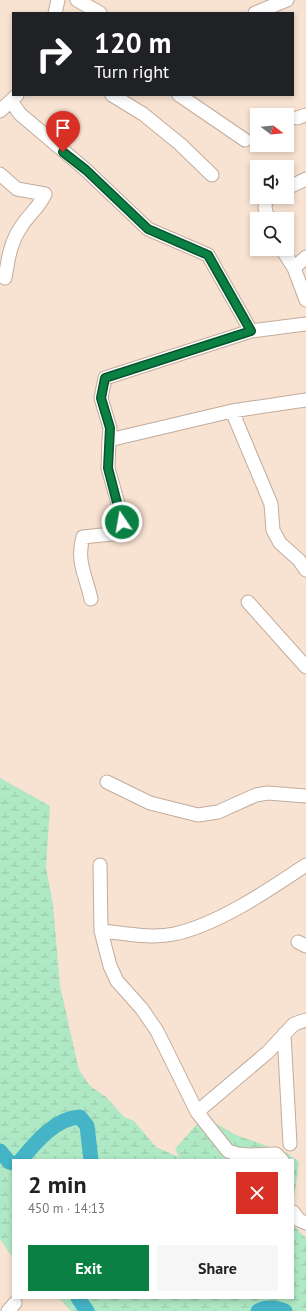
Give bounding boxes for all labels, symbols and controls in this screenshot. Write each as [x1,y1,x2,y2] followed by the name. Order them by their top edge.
[94,24,171,61] text: 120 m
[28,28,80,80] icon: right
[94,60,169,83] text: Turn right
[250,108,294,152] north arrow
[250,108,294,256] map controls
[46,111,80,152] pin
[52,117,74,139] icon: arrive
[250,160,294,204] button: sound
[250,212,294,256] button: search
[101,501,143,543] position arrow
[28,1169,87,1200] text: 2 min
[236,1172,278,1214] button: close
[28,1200,105,1217] text: 450 m · 14:13
[28,1245,149,1291] button: Exit
[157,1245,278,1291] button: Share

